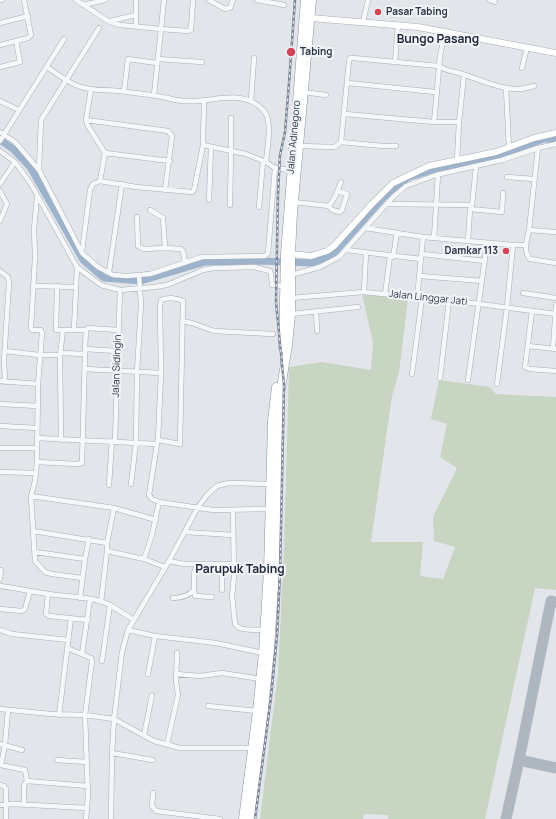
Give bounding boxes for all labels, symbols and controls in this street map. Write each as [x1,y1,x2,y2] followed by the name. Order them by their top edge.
[386,6,448,18] place label: Pasar Tabing
[373,7,383,17] marker: Pasar Tabing
[397,33,479,47] district label: Bungo Pasang
[285,46,297,58] marker: Tabing
[300,46,333,58] place label: Tabing
[285,100,303,174] street label: Jalan Adinegoro
[445,245,498,257] place label: Damkar 113
[501,246,511,256] marker: Damkar 113
[388,288,468,308] street label: Jalan Linggar Jati
[110,334,124,398] street label: Jalan Sidingin
[195,563,285,577] district label: Parupuk Tabing

